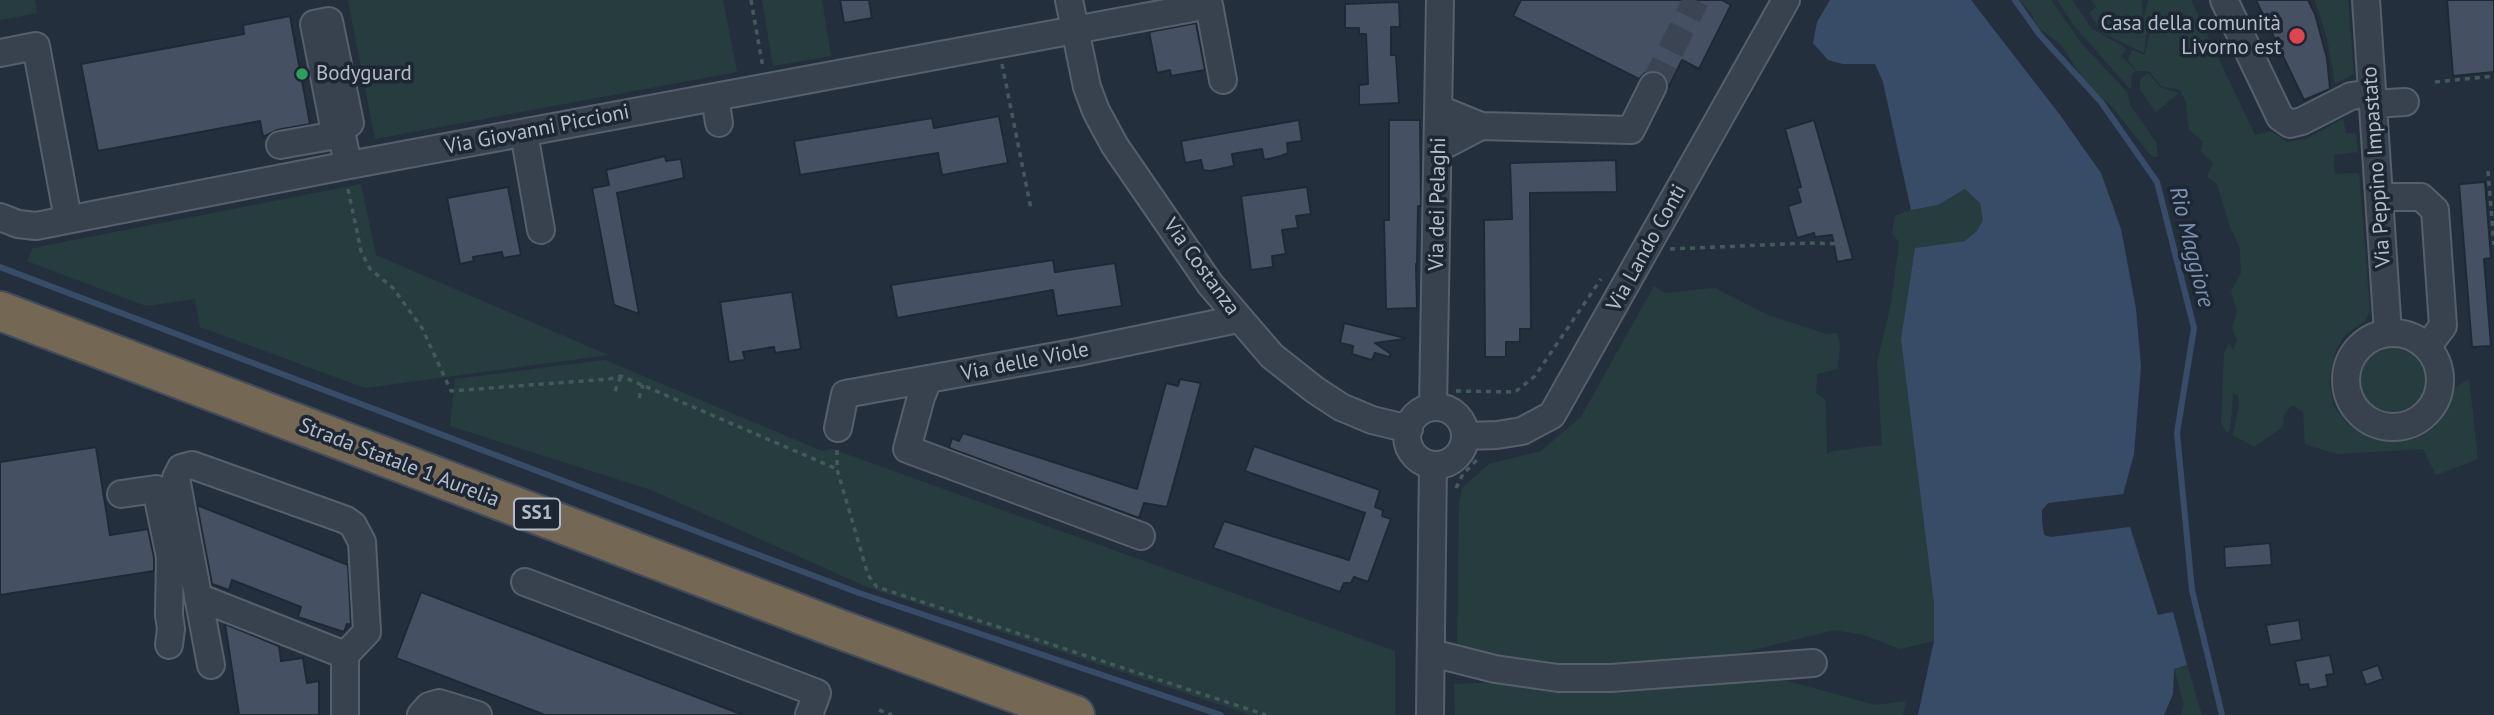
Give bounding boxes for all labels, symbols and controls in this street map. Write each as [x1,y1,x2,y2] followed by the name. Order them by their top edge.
[2101,11,2281,61] place label: Casa della comunità Livorno est
[2287,26,2307,46] marker: Casa della comunità Livorno est
[316,61,412,87] place label: Bodyguard
[294,66,310,82] marker: Bodyguard
[2357,66,2397,268] street label: Via Peppino Impastato
[443,100,631,160] street label: Via Giovanni Piccioni
[1424,137,1452,271] street label: Via dei Pelaghi
[1602,180,1692,316] street label: Via Lando Conti
[2163,184,2219,310] water label: Rio Maggiore
[1157,214,1245,320] street label: Via Costanza
[959,337,1091,387] street label: Via delle Viole
[295,413,503,513] street label: Strada Statale 1 Aurelia
[514,499,560,530] road number: SS1

